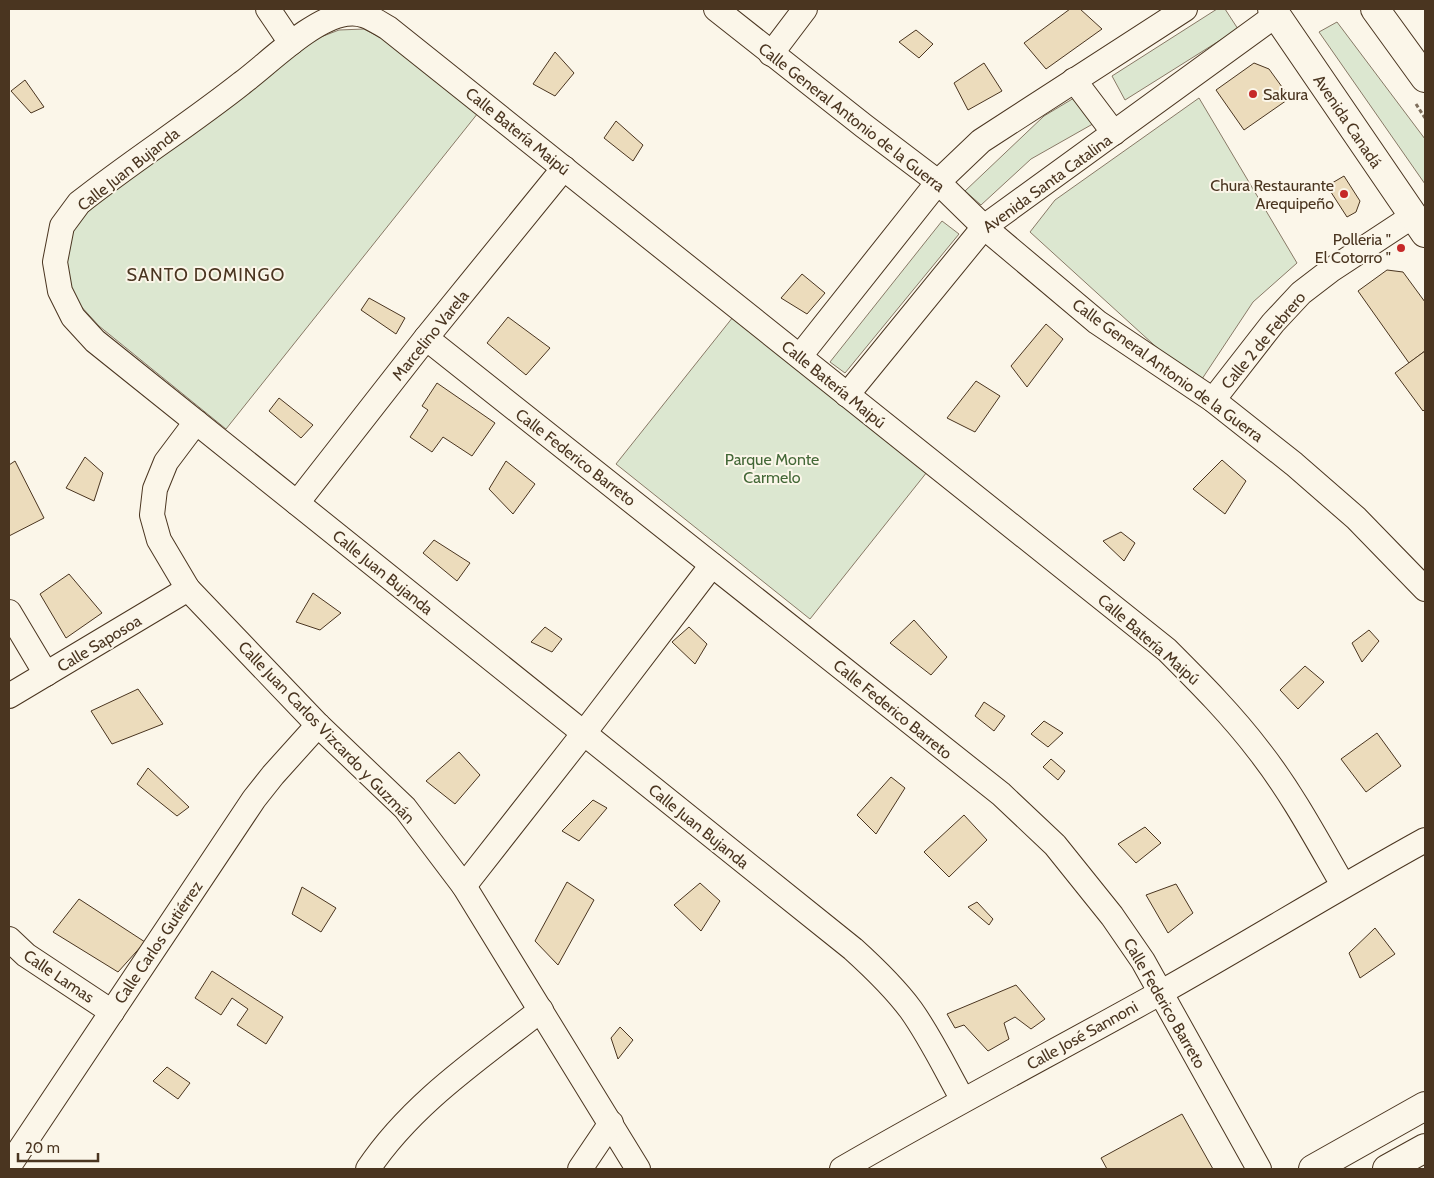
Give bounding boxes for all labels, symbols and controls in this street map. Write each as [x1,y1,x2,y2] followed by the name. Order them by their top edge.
[755,39,949,196] street label: Calle General Antonio de la Guerra
[1309,71,1386,172] street label: Avenida Canadá
[462,84,574,179] street label: Calle Batería Maipú
[1263,85,1309,104] place label: Sakura
[1247,88,1259,100] marker: Sakura
[74,124,183,215] street label: Calle Juan Bujanda
[979,130,1116,236] street label: Avenida Santa Catalina
[1210,176,1334,213] place label: Chura Restaurante Arequipeño
[1338,188,1350,200] marker: Chura Restaurante Arequipeño
[1315,230,1391,267] place label: Polleria " El Cotorro "
[1395,242,1407,254] marker: Polleria " El Cotorro "
[127,264,285,286] district label: SANTO DOMINGO
[388,286,473,384] street label: Marcelino Varela
[1217,288,1310,393] street label: Calle 2 de Febrero
[1069,295,1267,446] street label: Calle General Antonio de la Guerra
[778,337,890,432] street label: Calle Batería Maipú
[512,405,640,510] street label: Calle Federico Barreto
[725,450,819,487] park label: Parque Monte Carmelo
[329,526,437,619] street label: Calle Juan Bujanda
[1094,590,1203,689] street label: Calle Batería Maipú
[54,611,145,676] street label: Calle Saposoa
[234,637,419,827] street label: Calle Juan Carlos Vizcardo y Guzmán
[830,656,956,763] street label: Calle Federico Barreto
[645,780,753,873] street label: Calle Juan Bujanda
[110,877,207,1007] street label: Calle Carlos Gutiérrez
[1120,935,1210,1072] street label: Calle Federico Barreto
[20,946,98,1007] street label: Calle Lamas
[1023,997,1141,1074] street label: Calle José Sannoni
[18,1130,98,1162] scale bar
[25,1139,60,1157] text: 20 m

